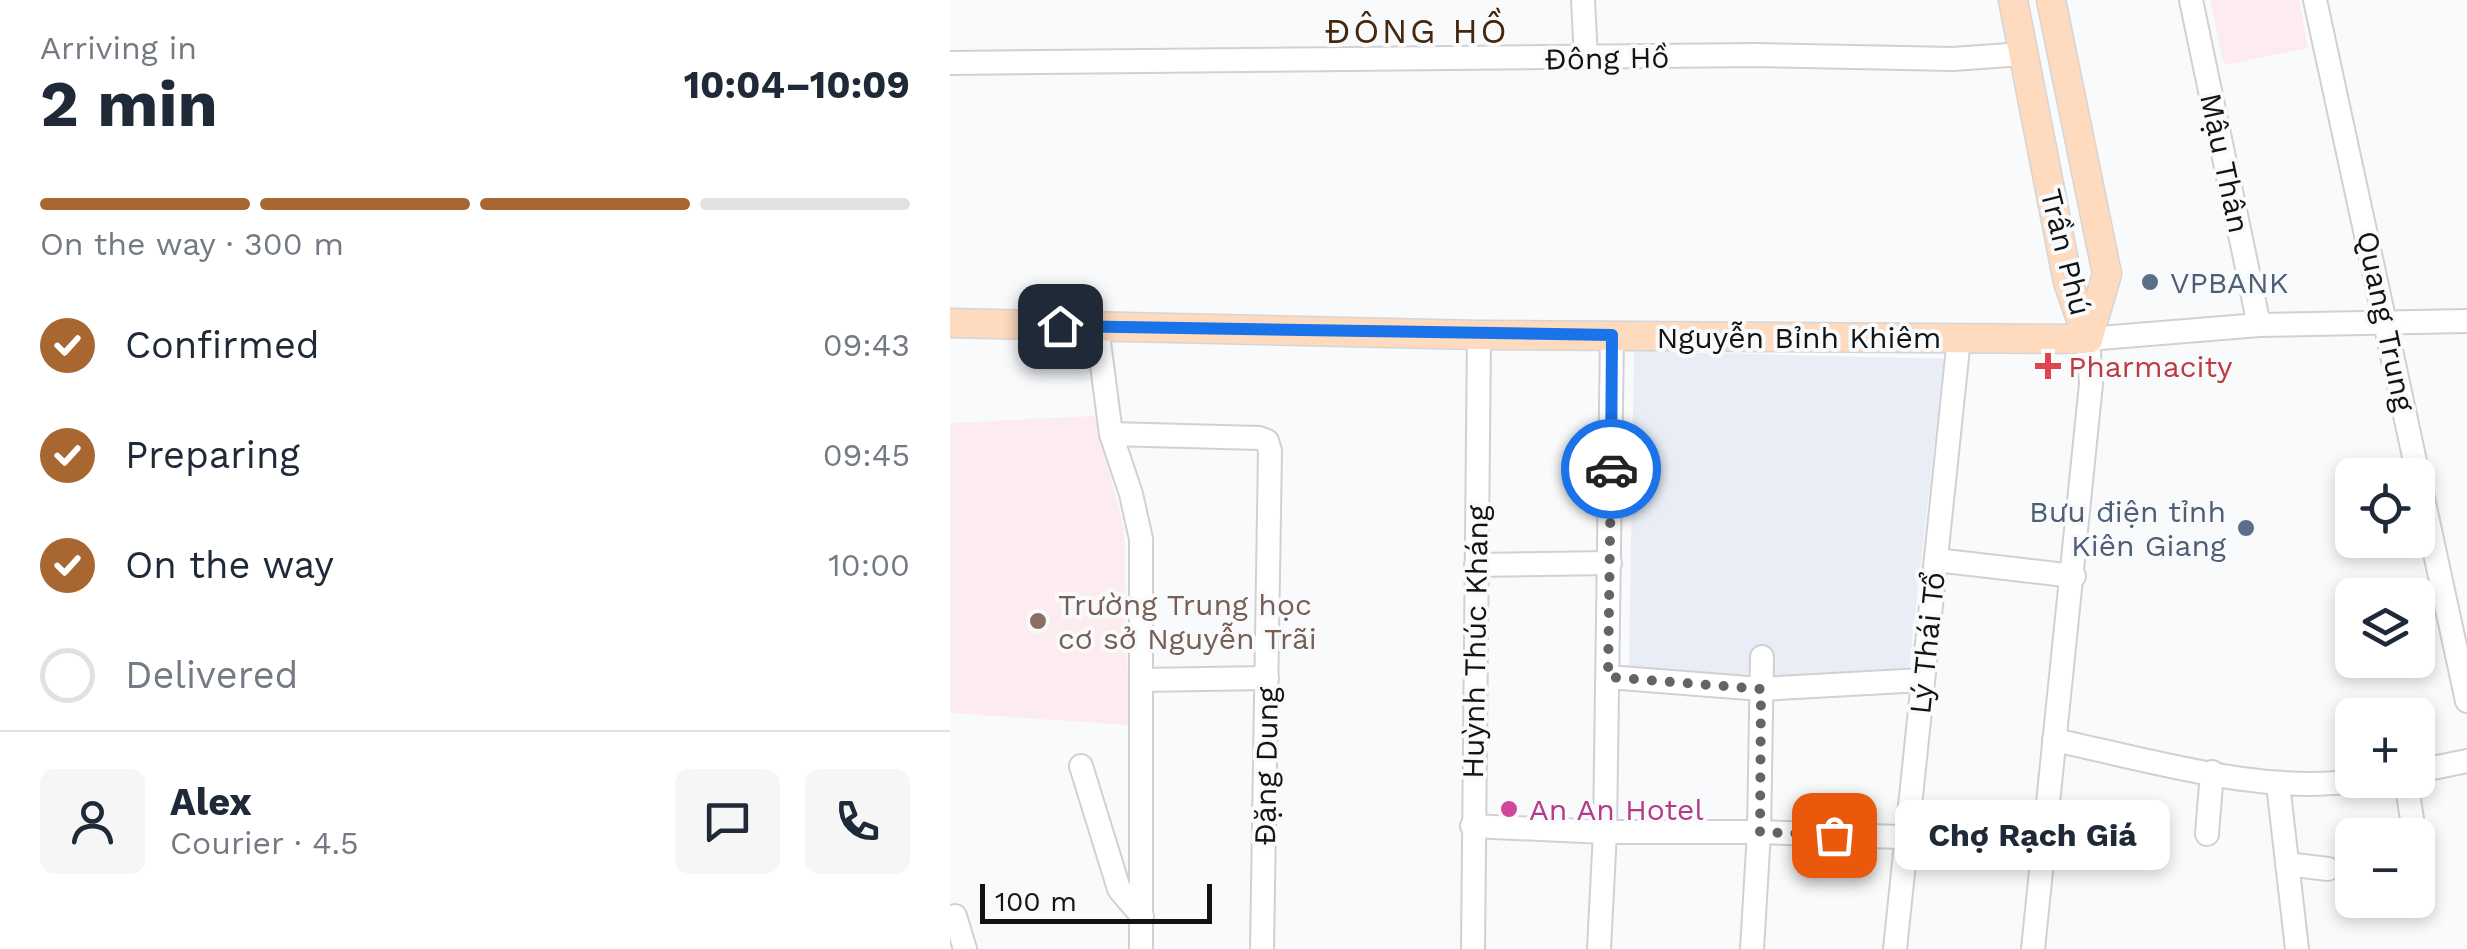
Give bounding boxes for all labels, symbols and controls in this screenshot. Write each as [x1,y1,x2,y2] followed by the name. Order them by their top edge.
[1325,7,1509,52] district label: ĐÔNG HỒ
[40,29,197,67] text: Arriving in
[1544,39,1670,77] street label: Đông Hồ
[684,63,910,107] text: 10:04–10:09
[40,66,218,142] text: 2 min
[2193,90,2257,236] street label: Mậu Thân
[2033,185,2099,319] street label: Trần Phú
[40,225,344,263] text: On the way · 300 m
[2350,228,2422,414] street label: Quang Trung
[2170,265,2289,300] place label: VPBANK
[2139,271,2161,293] marker: VPBANK
[1018,284,1103,369] pin
[1033,299,1088,354] icon: home
[40,318,95,373] icon: check
[1657,320,1941,355] street label: Nguyễn Bỉnh Khiêm
[125,323,320,367] text: Confirmed
[823,326,910,364] text: 09:43
[2068,349,2233,384] place label: Pharmacity
[2037,355,2059,377] marker: Pharmacity
[1561,419,1661,519] courier
[40,428,95,483] icon: check
[125,433,300,477] text: Preparing
[823,436,910,474] text: 09:45
[1584,442,1639,497] icon: car
[2335,458,2435,918] map controls
[2335,458,2435,558] button: locate
[2029,494,2226,563] place label: Bưu điện tỉnh Kiên Giang
[1455,505,1495,779] street label: Huỳnh Thúc Kháng
[2235,517,2257,539] marker: Bưu điện tỉnh Kiên Giang
[40,538,95,593] icon: check
[125,543,334,587] text: On the way
[828,546,910,584] text: 10:00
[1902,570,1952,716] street label: Lý Thái Tổ
[2335,578,2435,678] button: layers
[1058,587,1317,656] place label: Trường Trung học cơ sở Nguyễn Trãi
[1027,610,1049,632] marker: Trường Trung học cơ sở Nguyễn Trãi
[125,653,298,697] text: Delivered
[1247,686,1285,846] street label: Đặng Dung
[2335,698,2435,798] button: +
[40,769,145,874] button: person
[675,769,780,874] button: chat
[805,769,910,874] button: phone
[170,780,252,824] text: Alex
[1529,792,1704,827] place label: An An Hotel
[1792,793,1877,878] pin
[1498,798,1520,820] marker: An An Hotel
[1894,800,2169,870] callout: Chợ Rạch Giá
[1807,808,1862,863] icon: bag
[1928,816,2137,854] text: Chợ Rạch Giá
[2335,818,2435,918] button: −
[170,824,359,862] text: Courier · 4.5
[980,879,1212,924] scale bar
[995,885,1077,918] text: 100 m

